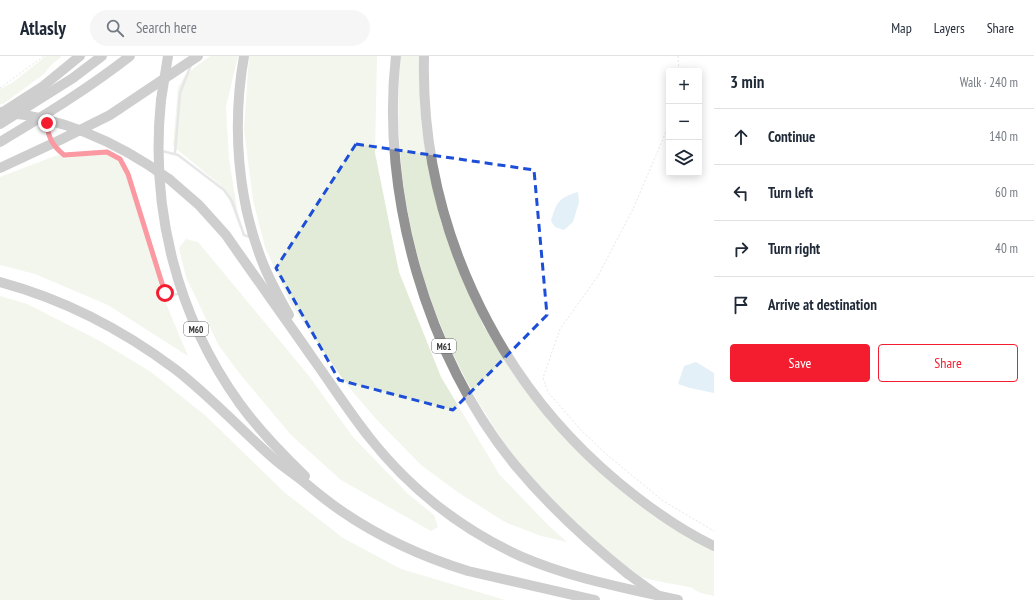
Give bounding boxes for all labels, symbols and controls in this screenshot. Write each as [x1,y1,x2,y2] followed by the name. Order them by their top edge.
[90,10,370,46] search box
[20,16,66,40] text: Atlasly
[104,17,126,39] icon: search
[136,18,197,37] text: Search here
[891,19,912,37] text: Map
[934,19,965,37] text: Layers
[987,19,1014,37] text: Share
[666,68,702,176] map controls
[666,68,702,104] button: +
[730,71,764,93] text: 3 min
[960,74,1018,91] text: Walk · 240 m
[666,104,702,140] button: −
[38,114,56,132] route end
[730,126,752,148] icon: ahead
[768,127,815,146] text: Continue
[989,128,1018,145] text: 140 m
[666,140,702,176] button: layers
[730,182,752,204] icon: left
[768,183,813,202] text: Turn left
[995,184,1018,201] text: 60 m
[730,238,752,260] icon: right
[768,239,820,258] text: Turn right
[995,240,1018,257] text: 40 m
[156,284,174,302] route start
[730,294,752,316] icon: arrive
[768,295,877,314] text: Arrive at destination
[184,322,208,336] road number: M60
[432,339,456,353] road number: M61
[730,344,870,382] button: Save
[878,344,1018,382] button: Share

